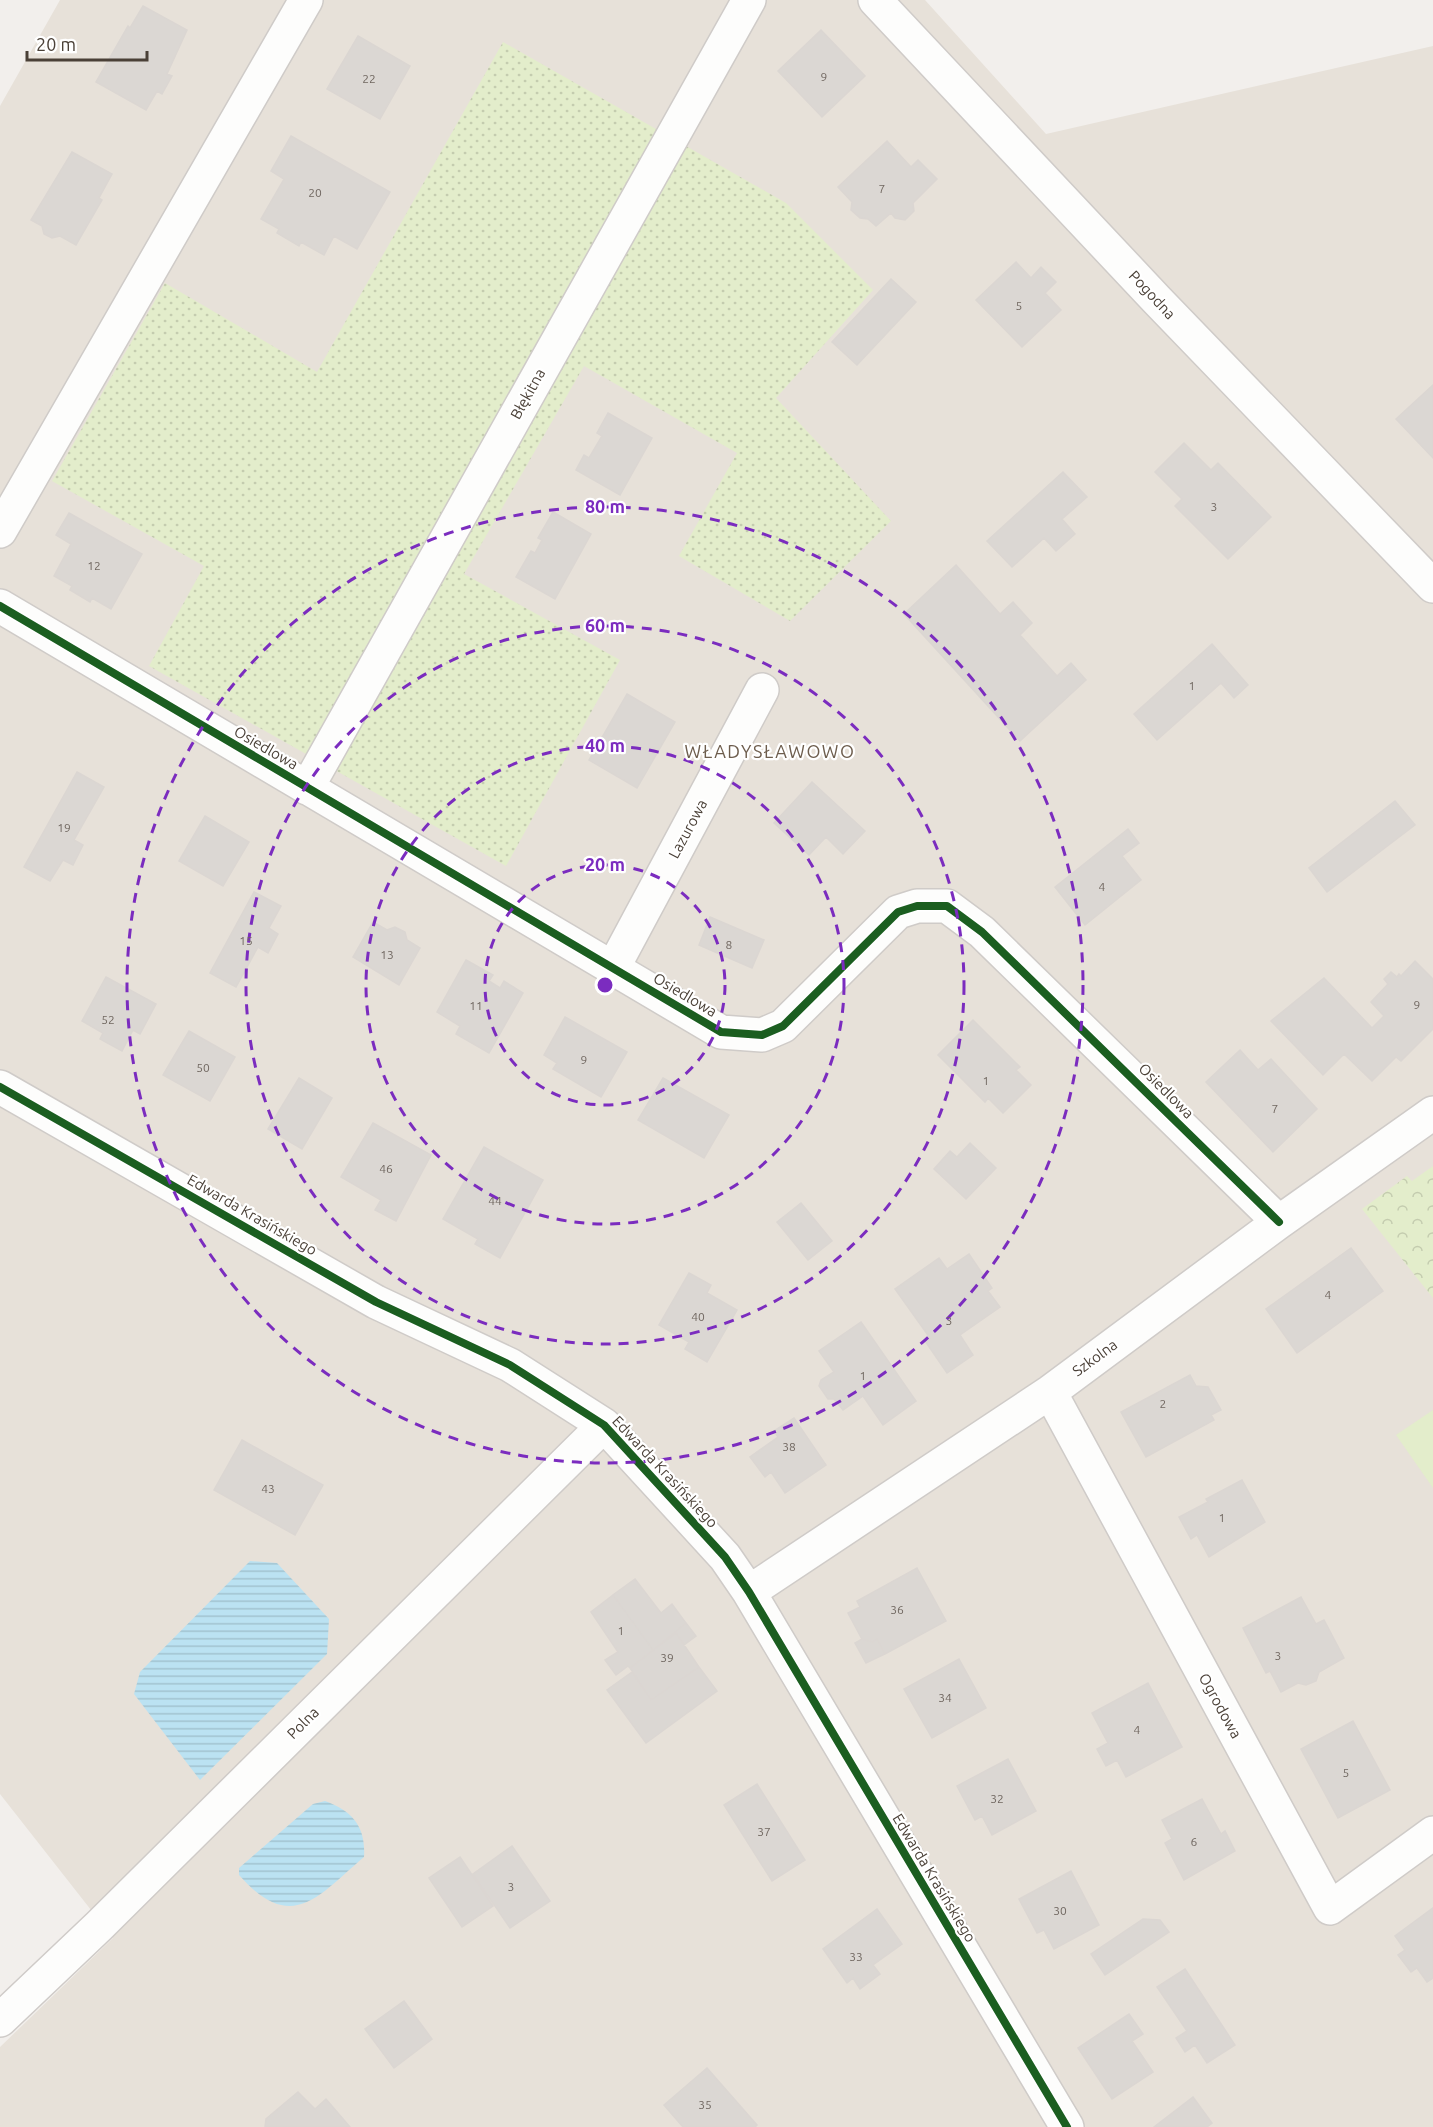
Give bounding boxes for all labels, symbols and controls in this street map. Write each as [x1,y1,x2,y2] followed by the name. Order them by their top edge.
[27,24,147,62] scale bar
[36,34,76,54] text: 20 m
[821,70,827,83] house number: 9
[362,72,376,85] house number: 22
[879,182,885,195] house number: 7
[308,186,322,199] house number: 20
[1126,267,1179,322] street label: Pogodna
[1016,299,1022,312] house number: 5
[507,365,548,422] street label: Błękitna
[585,496,625,516] text: 80 m
[1211,500,1217,513] house number: 3
[87,559,101,572] house number: 12
[585,615,625,635] text: 60 m
[1189,679,1195,692] house number: 1
[231,722,301,773] street label: Osiedlowa
[585,735,625,755] text: 40 m
[685,741,855,761] district label: WŁADYSŁAWOWO
[665,796,710,861] street label: Lazurowa
[57,821,71,834] house number: 19
[585,854,625,874] text: 20 m
[1099,880,1106,893] house number: 4
[239,934,253,947] house number: 15
[726,938,733,951] house number: 8
[380,948,394,961] house number: 13
[650,969,720,1020] street label: Osiedlowa
[595,975,615,995] centre of rings
[1414,998,1420,1011] house number: 9
[469,999,483,1012] house number: 11
[101,1013,115,1026] house number: 52
[581,1053,587,1066] house number: 9
[1135,1060,1197,1122] street label: Osiedlowa
[196,1061,210,1074] house number: 50
[983,1074,989,1087] house number: 1
[1272,1102,1278,1115] house number: 7
[379,1162,393,1175] house number: 46
[185,1171,320,1259] street label: Edwarda Krasińskiego
[488,1194,502,1207] house number: 44
[1325,1288,1332,1301] house number: 4
[691,1310,705,1323] house number: 40
[946,1314,952,1327] house number: 3
[1069,1336,1120,1379] street label: Szkolna
[860,1369,866,1382] house number: 1
[1160,1397,1166,1410] house number: 2
[609,1412,722,1531] street label: Edwarda Krasińskiego
[782,1440,796,1453] house number: 38
[261,1482,275,1495] house number: 43
[1219,1511,1225,1524] house number: 1
[890,1603,904,1616] house number: 36
[618,1624,624,1637] house number: 1
[1275,1649,1281,1662] house number: 3
[660,1651,674,1664] house number: 39
[1196,1670,1245,1741] street label: Ogrodowa
[938,1691,952,1704] house number: 34
[283,1703,322,1742] street label: Polna
[1134,1723,1141,1736] house number: 4
[1343,1766,1349,1779] house number: 5
[990,1792,1004,1805] house number: 32
[889,1811,979,1945] street label: Edwarda Krasińskiego
[757,1825,771,1838] house number: 37
[1191,1835,1198,1848] house number: 6
[508,1880,514,1893] house number: 3
[1053,1904,1067,1917] house number: 30
[849,1950,863,1963] house number: 33
[698,2098,712,2111] house number: 35

